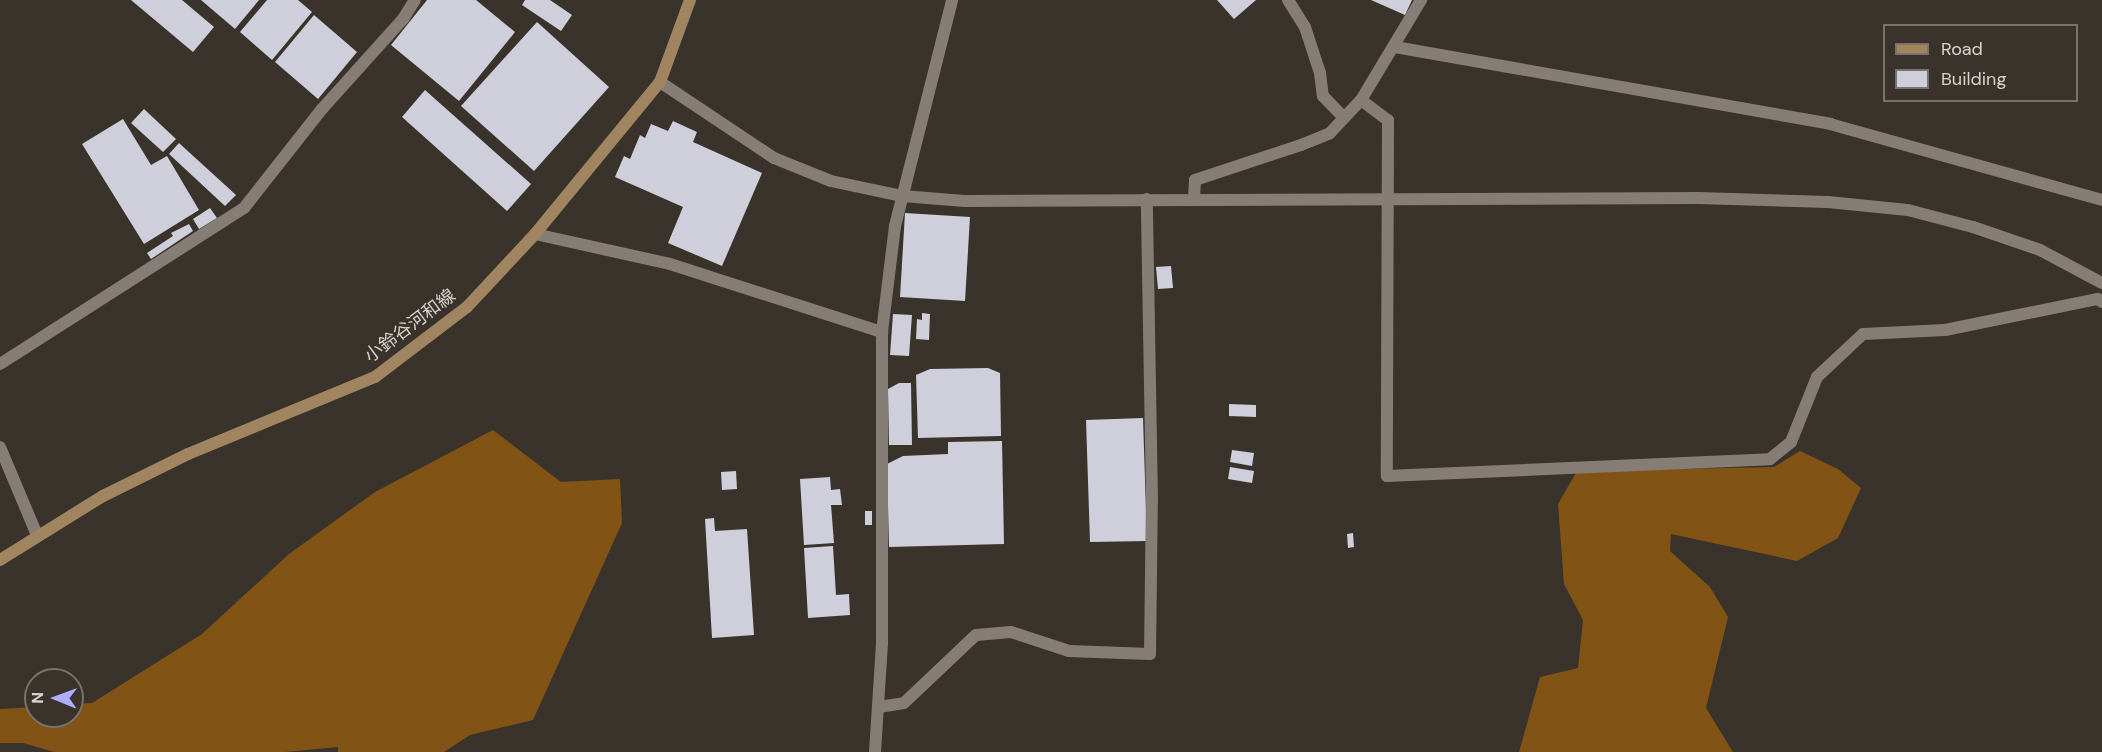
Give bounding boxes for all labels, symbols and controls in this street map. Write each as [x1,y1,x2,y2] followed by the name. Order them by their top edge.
[1883,24,2078,102] legend
[1941,37,1983,61] text: Road
[1941,67,2006,91] text: Building
[360,285,460,367] street label: 小鈴谷河和線
[24,668,84,728] north arrow
[27,692,48,704] text: N

